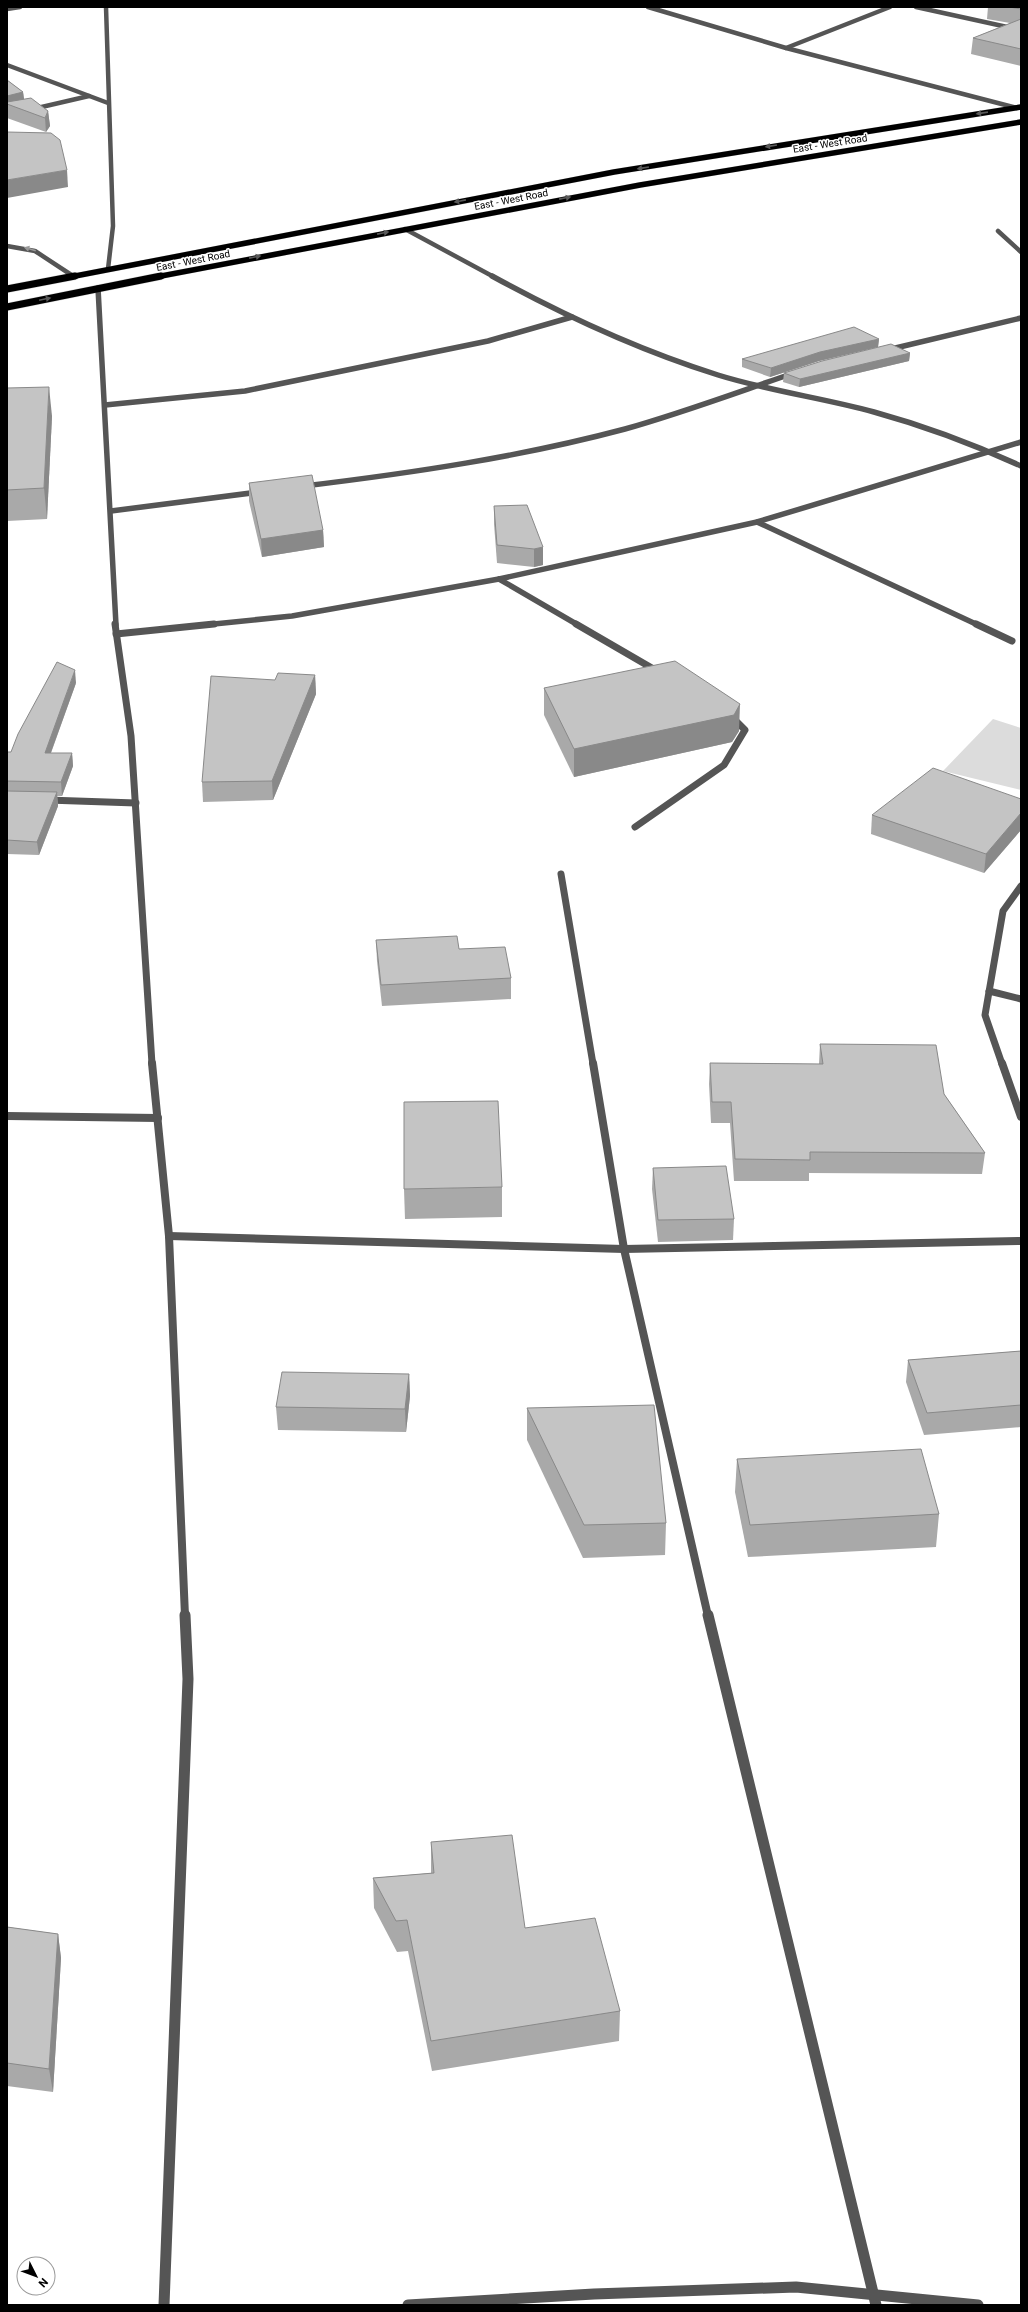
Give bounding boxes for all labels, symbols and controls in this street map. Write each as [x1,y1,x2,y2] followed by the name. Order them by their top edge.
[976,110,988,116] one-way arrow
[792,132,868,155] street label: East - West Road
[765,144,777,150] one-way arrow
[637,165,649,171] one-way arrow
[473,187,549,212] street label: East - West Road
[559,194,572,200] one-way arrow
[454,199,466,205] one-way arrow
[377,229,389,235] one-way arrow
[24,246,36,252] one-way arrow
[155,248,231,273] street label: East - West Road
[249,254,261,260] one-way arrow
[39,296,51,302] one-way arrow
[16,2256,56,2296] north arrow
[35,2275,50,2290] text: N

